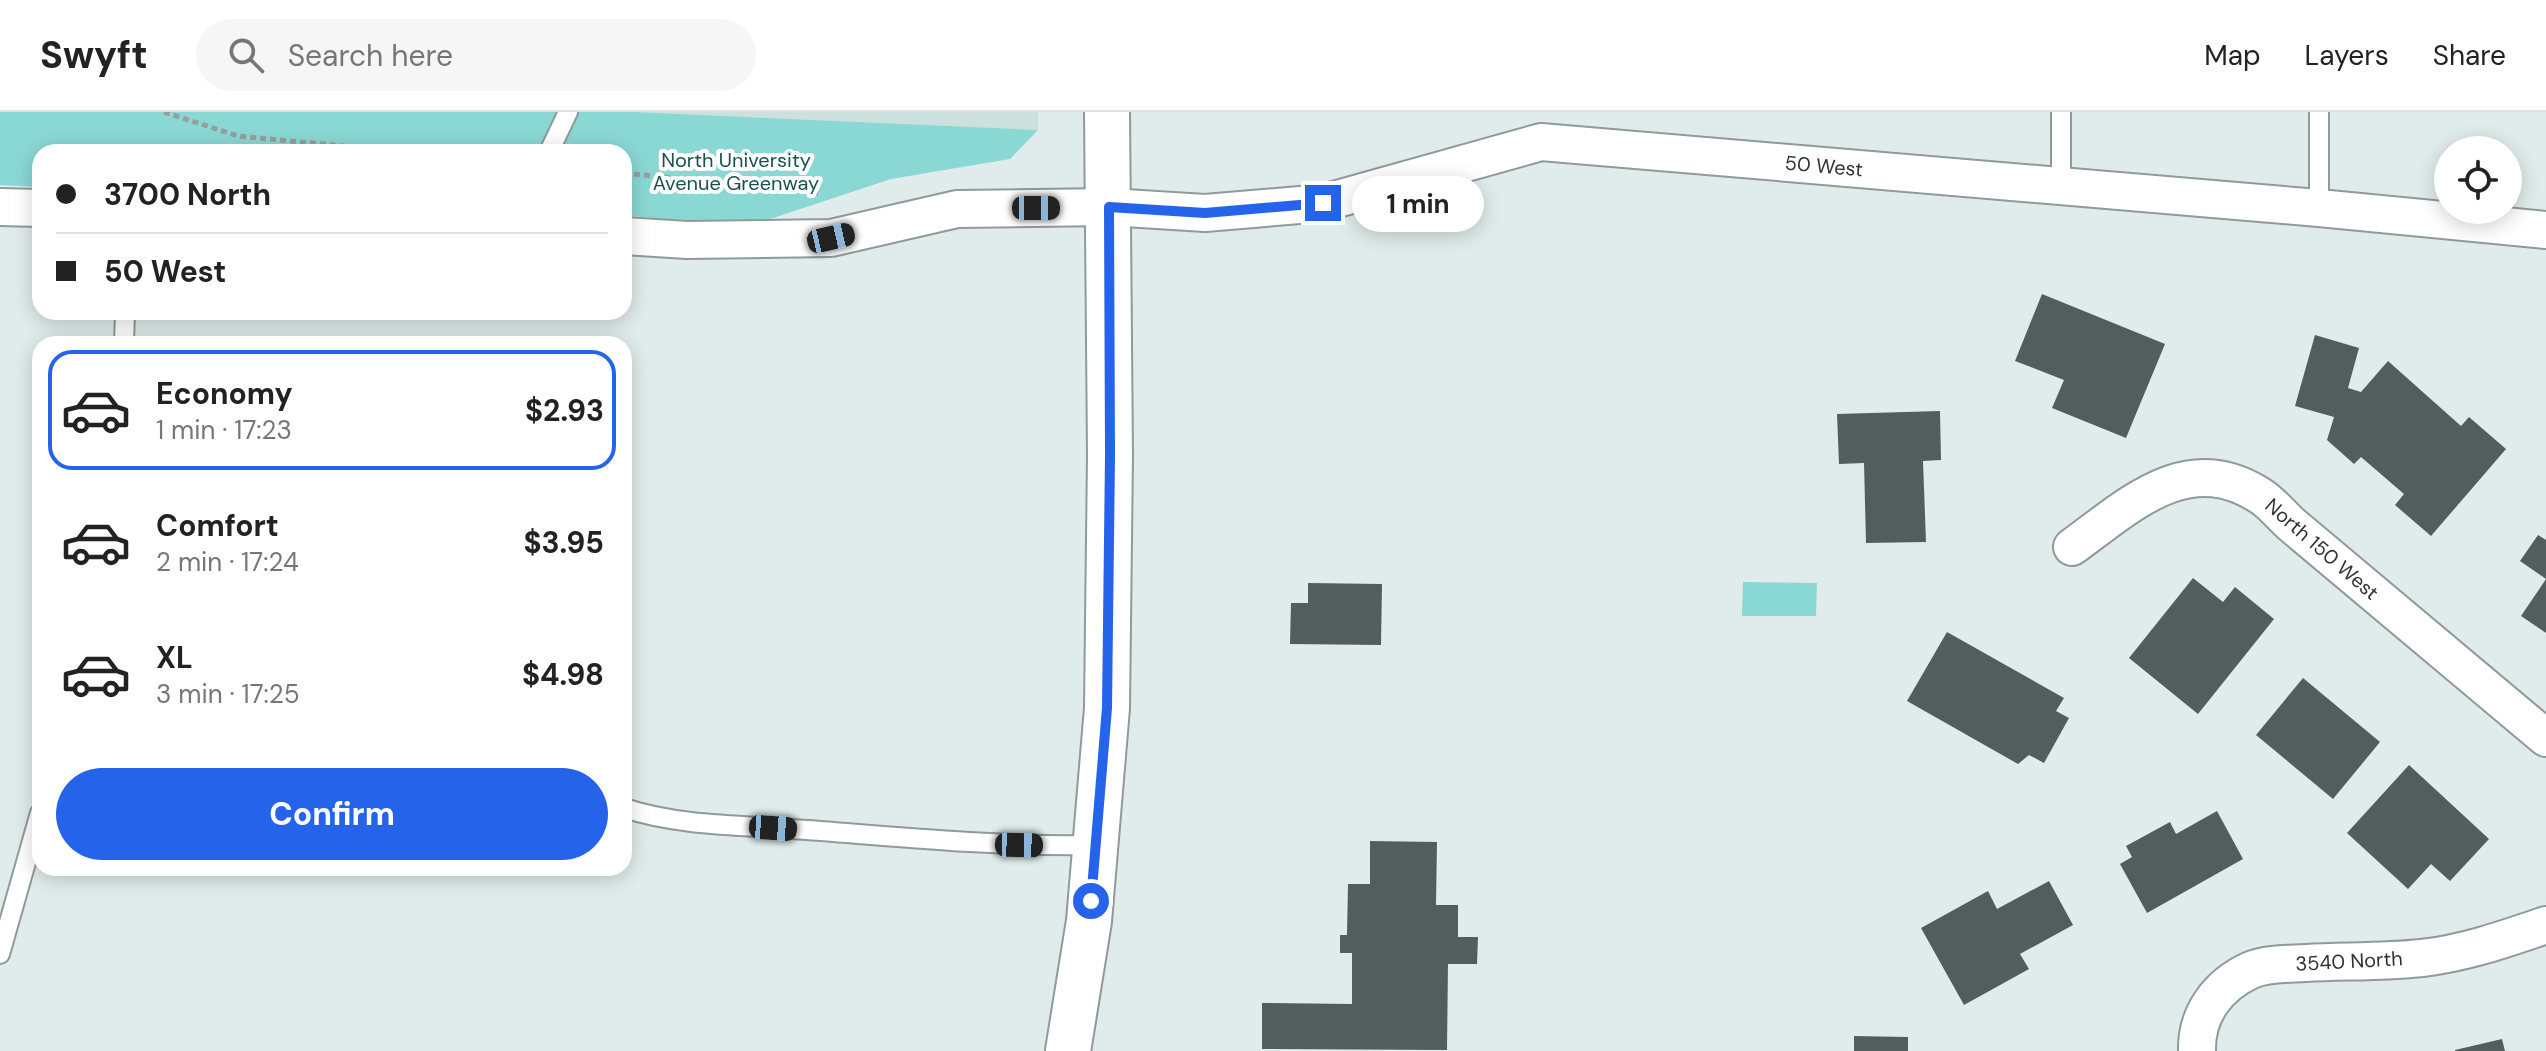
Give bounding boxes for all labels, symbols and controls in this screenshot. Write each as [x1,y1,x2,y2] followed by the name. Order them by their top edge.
[196,19,756,91] search box
[40,30,148,80] text: Swyft
[224,33,268,77] icon: search
[288,36,453,75] text: Search here
[2204,37,2261,74] text: Map
[2305,37,2389,74] text: Layers
[2433,37,2506,74] text: Share
[2434,136,2522,224] map controls
[2434,136,2522,224] button: locate
[653,147,819,196] park label: North University Avenue Greenway
[1784,150,1864,182] street label: 50 West
[104,175,271,214] text: 3700 North
[1351,175,1483,231] callout: 1 min
[1305,185,1341,221] route end
[1386,187,1450,221] text: 1 min
[1012,196,1060,220] car
[805,221,857,255] car
[104,252,226,291] text: 50 West
[60,374,132,446] icon: car
[156,374,293,413] text: Economy
[525,391,604,430] text: $2.93
[156,413,292,447] text: 1 min · 17:23
[2260,493,2384,606] street label: North 150 West
[60,506,132,578] icon: car
[156,506,279,545] text: Comfort
[523,523,604,562] text: $3.95
[156,545,299,579] text: 2 min · 17:24
[60,638,132,710] icon: car
[156,638,193,677] text: XL
[522,655,604,694] text: $4.98
[156,677,300,711] text: 3 min · 17:25
[56,768,608,860] button: Confirm
[748,814,798,842] car
[995,833,1043,857] car
[1073,883,1109,919] route start
[2295,945,2403,977] street label: 3540 North

